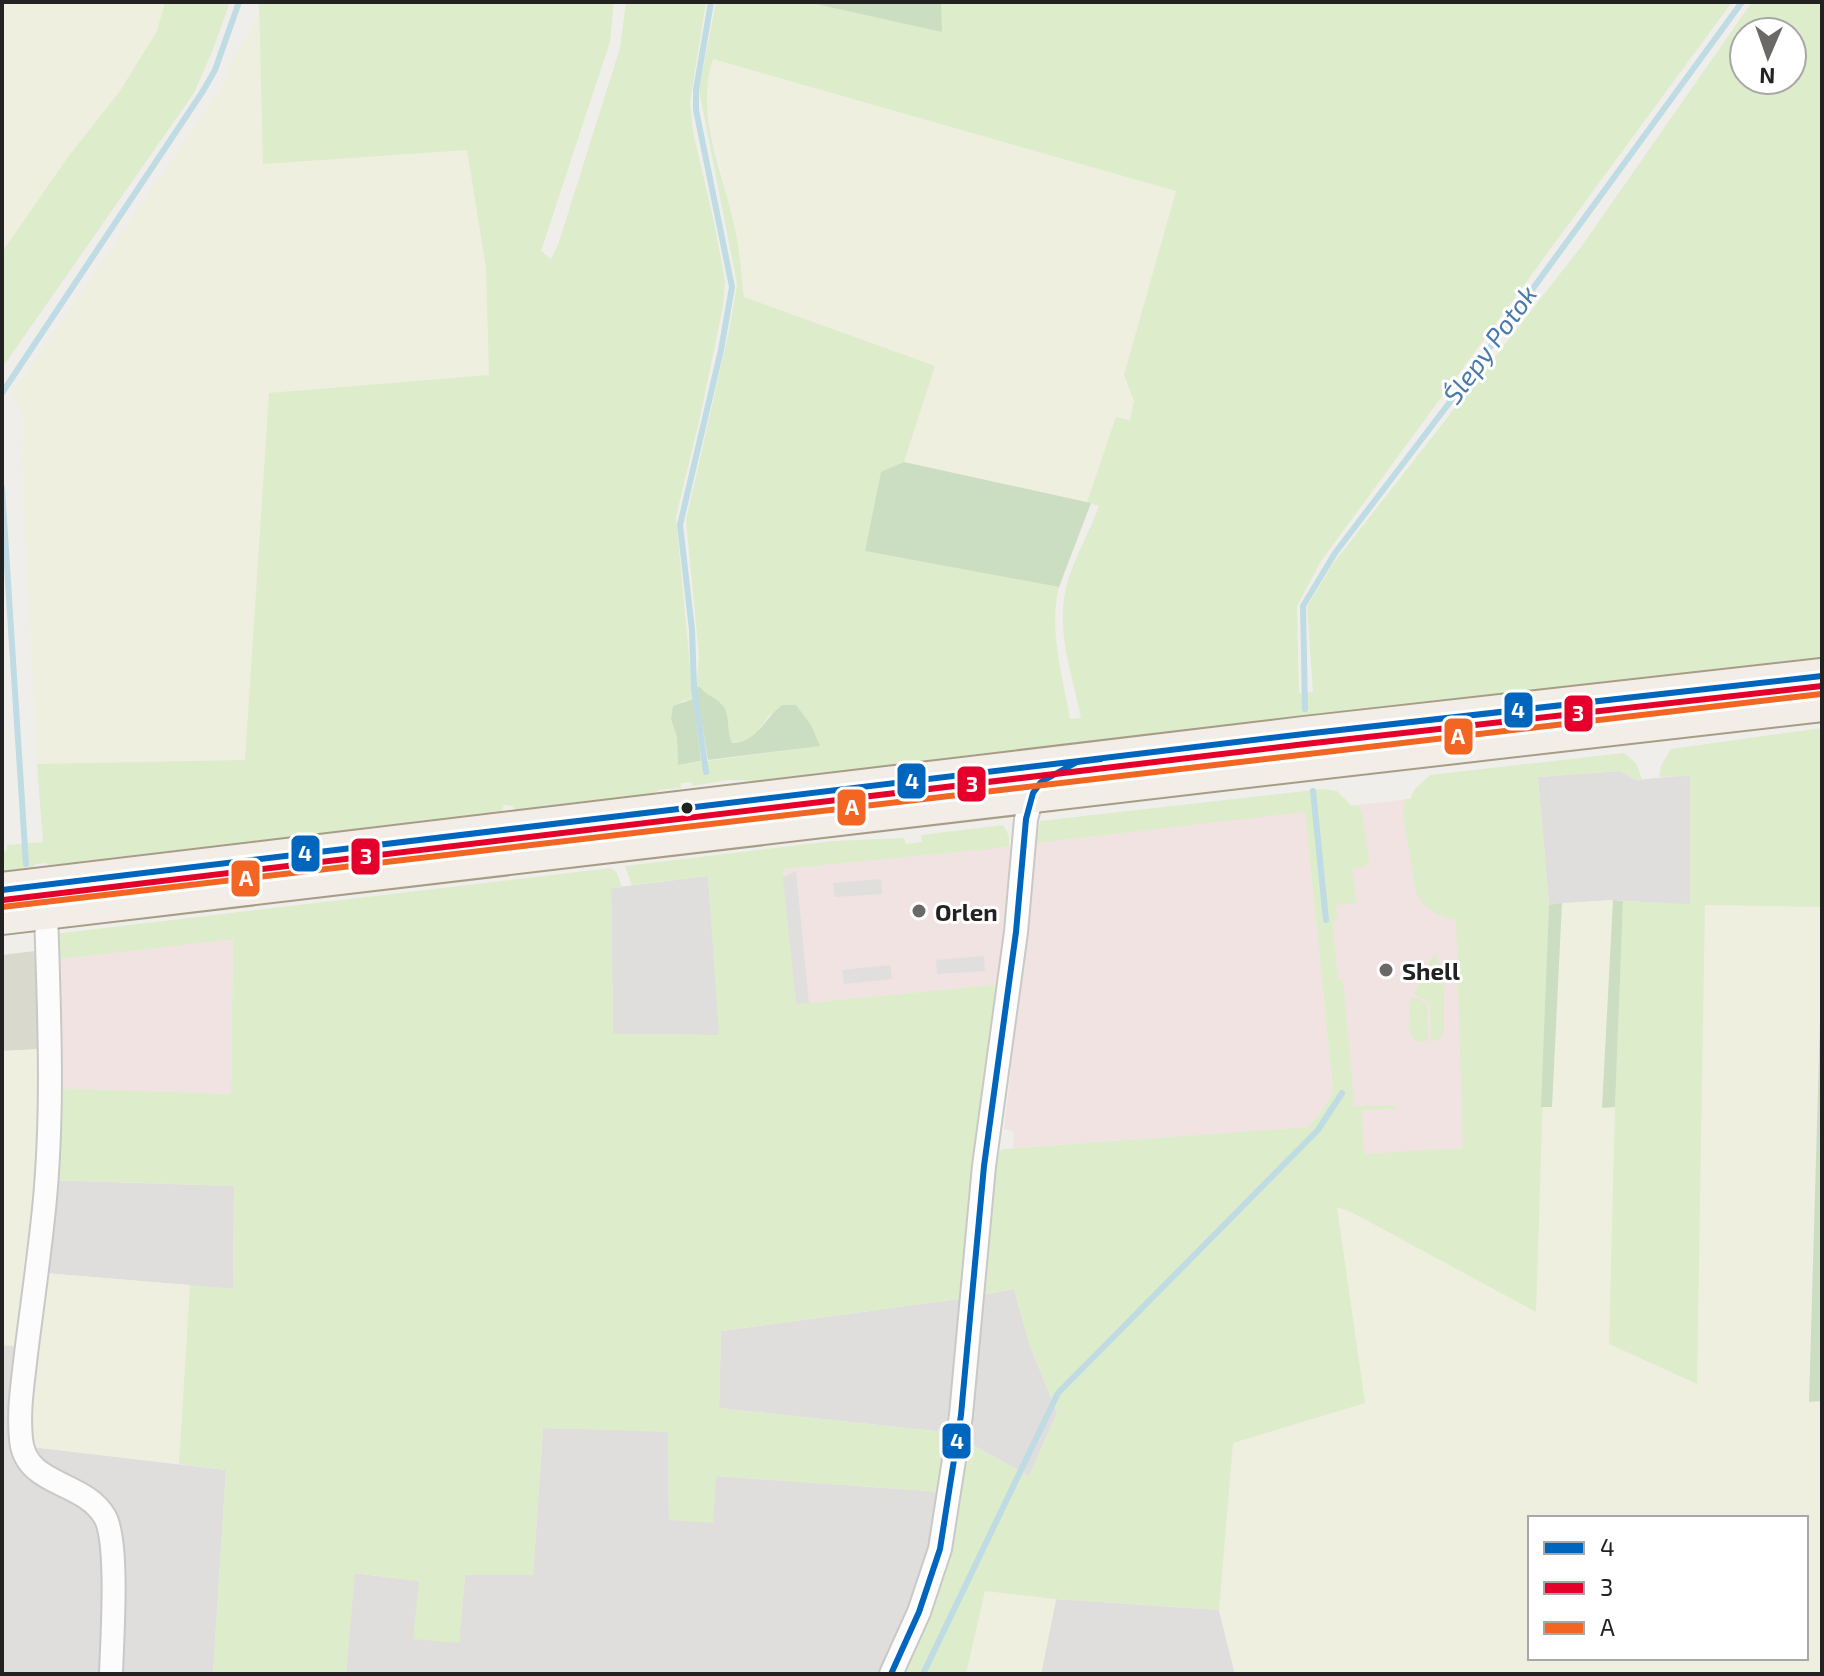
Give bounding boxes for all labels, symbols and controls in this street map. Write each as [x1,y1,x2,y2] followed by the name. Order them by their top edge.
[1728,16,1808,96] north arrow
[1759,64,1776,90] text: N
[1436,279,1543,410] water label: Ślepy Potok
[1503,691,1534,729] line badge: 4
[1563,694,1594,733] line badge: 3
[1511,696,1525,722] text: 4
[1572,699,1584,725] text: 3
[1443,717,1474,756] line badge: A
[1451,722,1466,748] text: A
[896,762,927,800] line badge: 4
[956,765,987,803] line badge: 3
[905,767,919,793] text: 4
[966,770,978,796] text: 3
[836,788,867,827] line badge: A
[845,793,860,819] text: A
[679,800,695,816] unlabelled marker
[290,834,321,873] line badge: 4
[350,837,381,876] line badge: 3
[298,839,312,865] text: 4
[360,842,372,868] text: 3
[230,859,261,898] line badge: A
[239,864,254,890] text: A
[935,897,998,926] place label: Orlen
[910,902,928,920] marker: Orlen
[1402,956,1460,985] place label: Shell
[1377,961,1395,979] marker: Shell
[941,1422,972,1460] line badge: 4
[950,1427,964,1453] text: 4
[1528,1516,1808,1660] legend
[1600,1532,1615,1561] text: 4
[1600,1572,1613,1601] text: 3
[1600,1612,1615,1641] text: A

